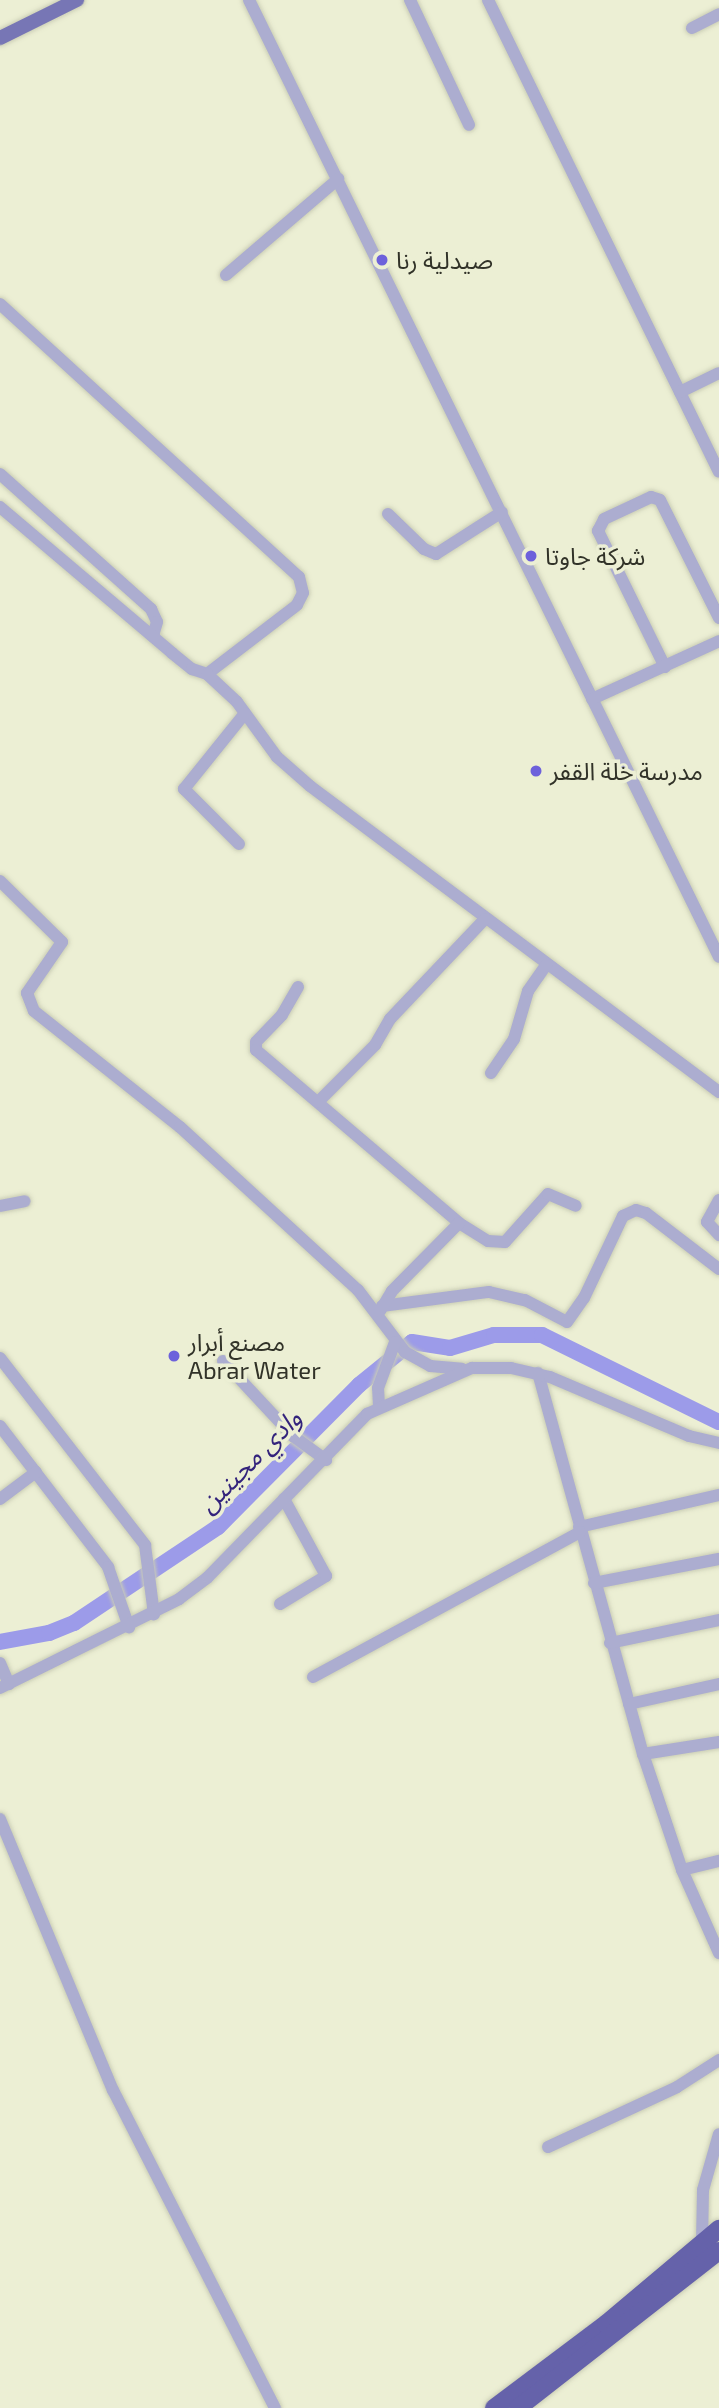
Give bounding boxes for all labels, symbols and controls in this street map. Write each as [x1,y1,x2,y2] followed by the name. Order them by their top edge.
[396,246,493,274] place label: صيدلية رنا
[374,252,390,268] marker: صيدلية رنا
[545,542,645,570] place label: شركة جاوتا
[523,548,539,564] marker: شركة جاوتا
[550,757,703,785] place label: مدرسة خلة القفر
[528,763,544,779] marker: مدرسة خلة القفر
[188,1328,322,1384] place label: مصنع أبرار Abrar Water
[166,1348,182,1364] marker: مصنع أبرار Abrar Water
[191,1402,307,1518] water label: وادي مجينين

